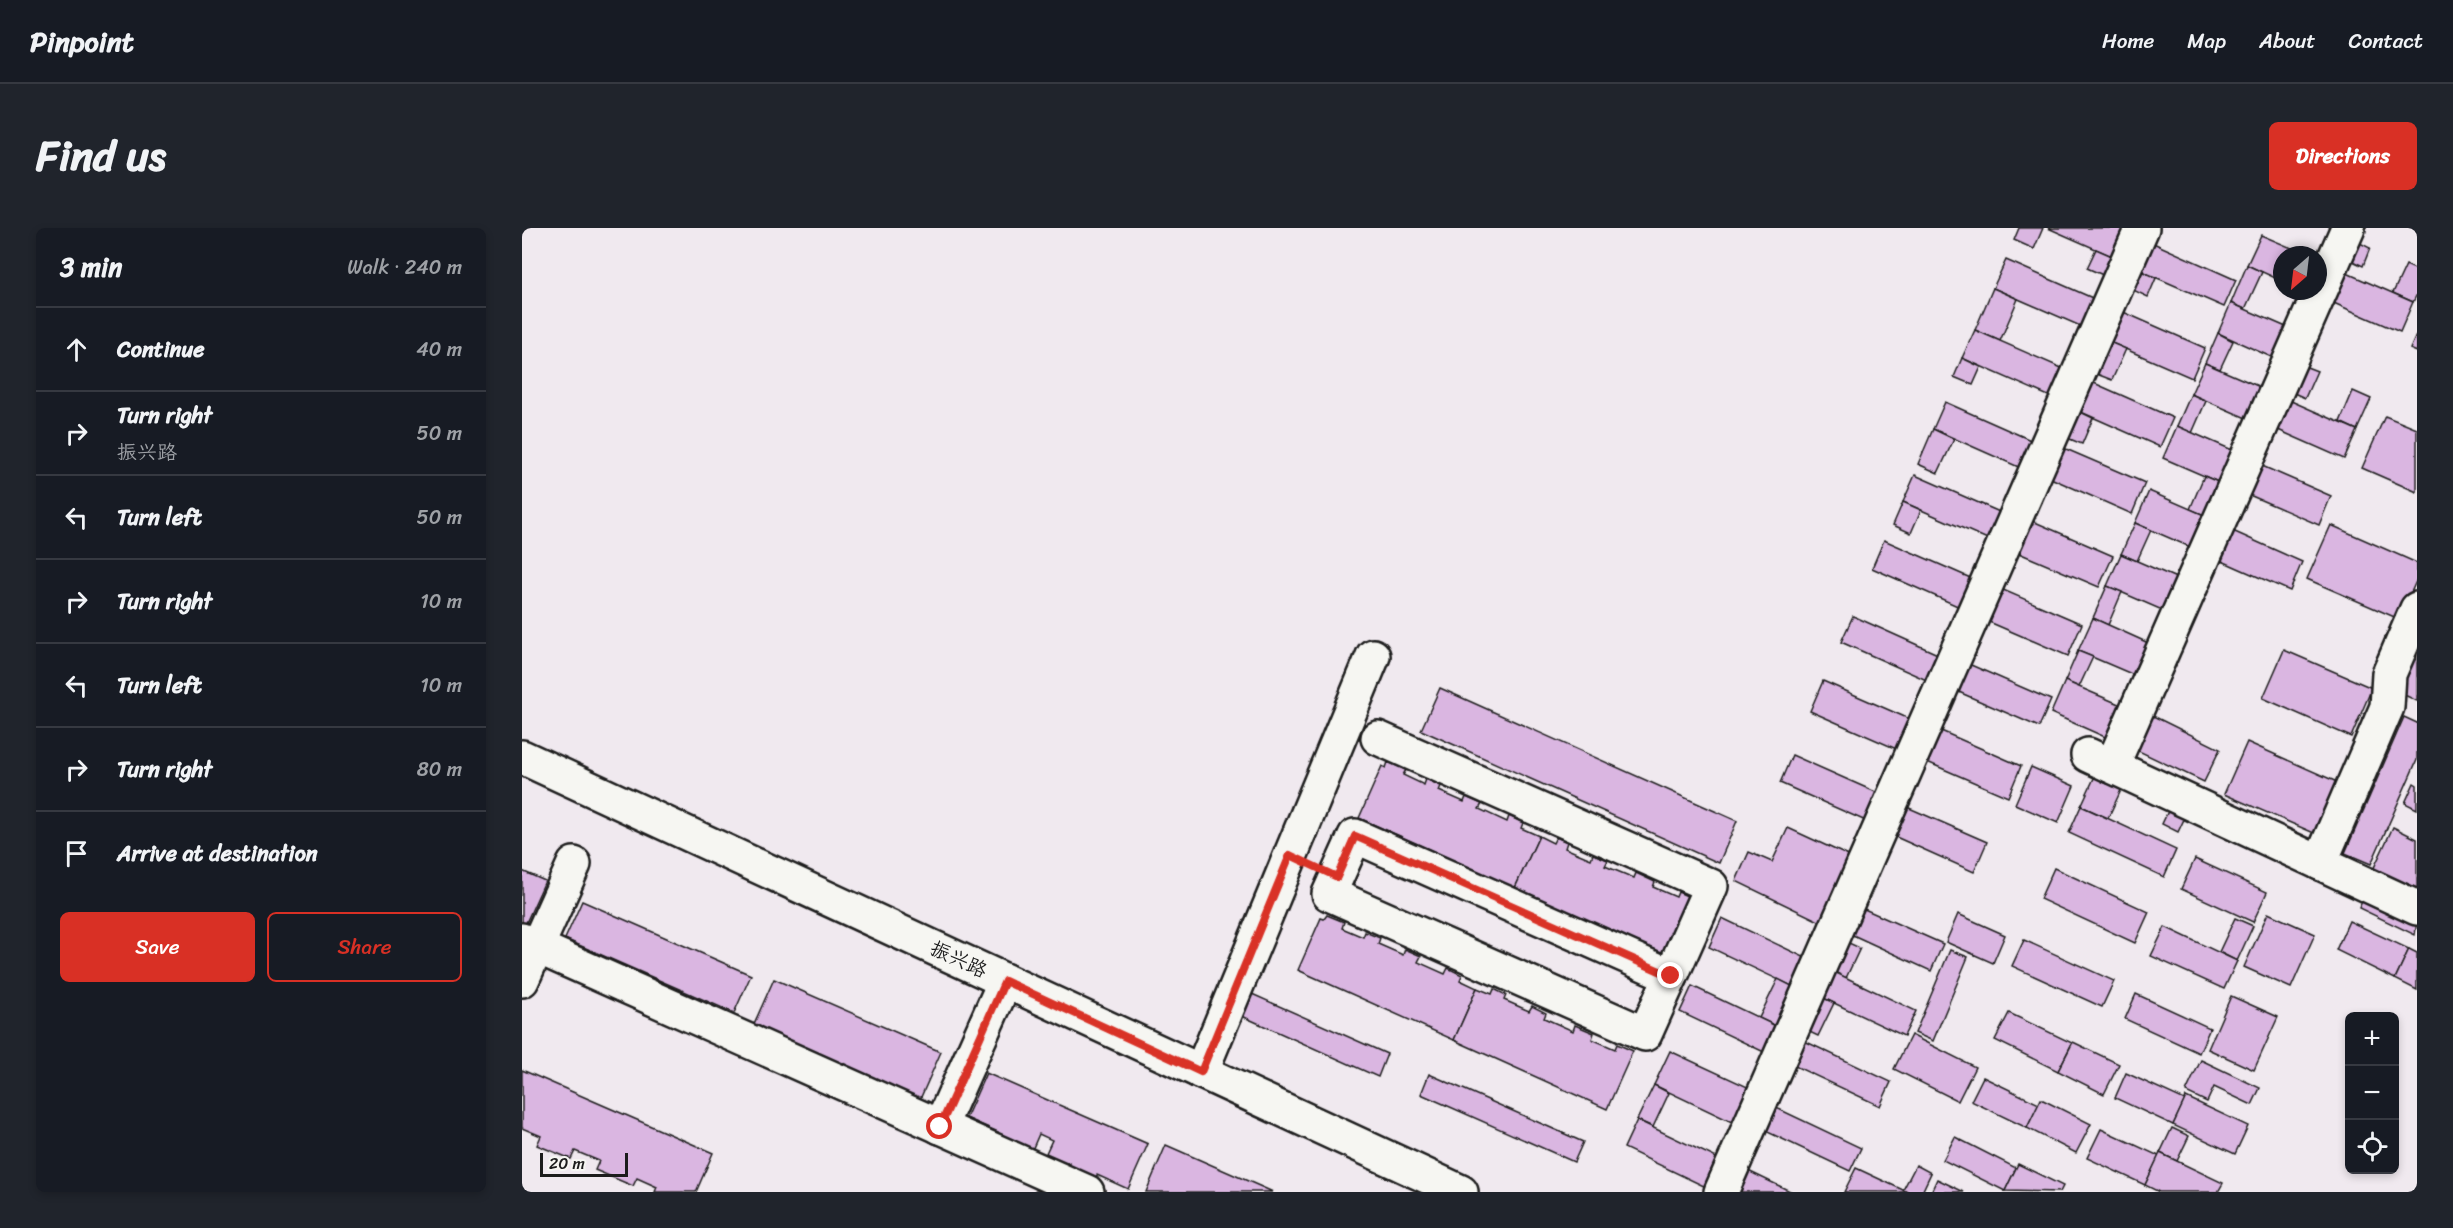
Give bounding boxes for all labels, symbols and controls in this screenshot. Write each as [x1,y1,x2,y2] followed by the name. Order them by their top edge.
[30,17,134,66] text: Pinpoint
[2102,22,2154,60] text: Home
[2187,22,2226,60] text: Map
[2259,22,2316,60] text: About
[2349,22,2423,60] text: Contact
[36,119,166,193] text: Find us
[2269,122,2417,190] button: Directions
[60,244,122,290] text: 3 min
[2273,246,2327,300] north arrow
[347,250,462,285] text: Walk · 240 m
[117,330,205,369] text: Continue
[416,332,462,367] text: 40 m
[60,333,93,366] icon: ahead
[117,396,212,435] text: Turn right
[417,416,462,451] text: 50 m
[60,417,93,450] icon: right
[117,435,177,470] text: 振兴路
[117,498,202,537] text: Turn left
[417,500,462,535] text: 50 m
[60,501,93,534] icon: left
[117,582,212,621] text: Turn right
[420,584,462,619] text: 10 m
[60,585,93,618] icon: right
[117,666,202,705] text: Turn left
[420,668,462,703] text: 10 m
[60,669,93,702] icon: left
[117,750,212,789] text: Turn right
[417,752,462,787] text: 80 m
[60,753,93,786] icon: right
[117,834,318,873] text: Arrive at destination
[60,837,93,870] icon: arrive
[60,912,255,982] button: Save
[267,912,462,982] button: Share
[924,931,994,988] street label: 振兴路
[1657,962,1683,988] route end
[2345,1012,2399,1174] map controls
[2345,1012,2399,1066] button: +
[2345,1066,2399,1120] button: −
[926,1113,952,1139] route start
[2345,1120,2399,1174] button: locate
[549,1149,585,1178] text: 20 m
[540,1150,628,1178] scale bar

